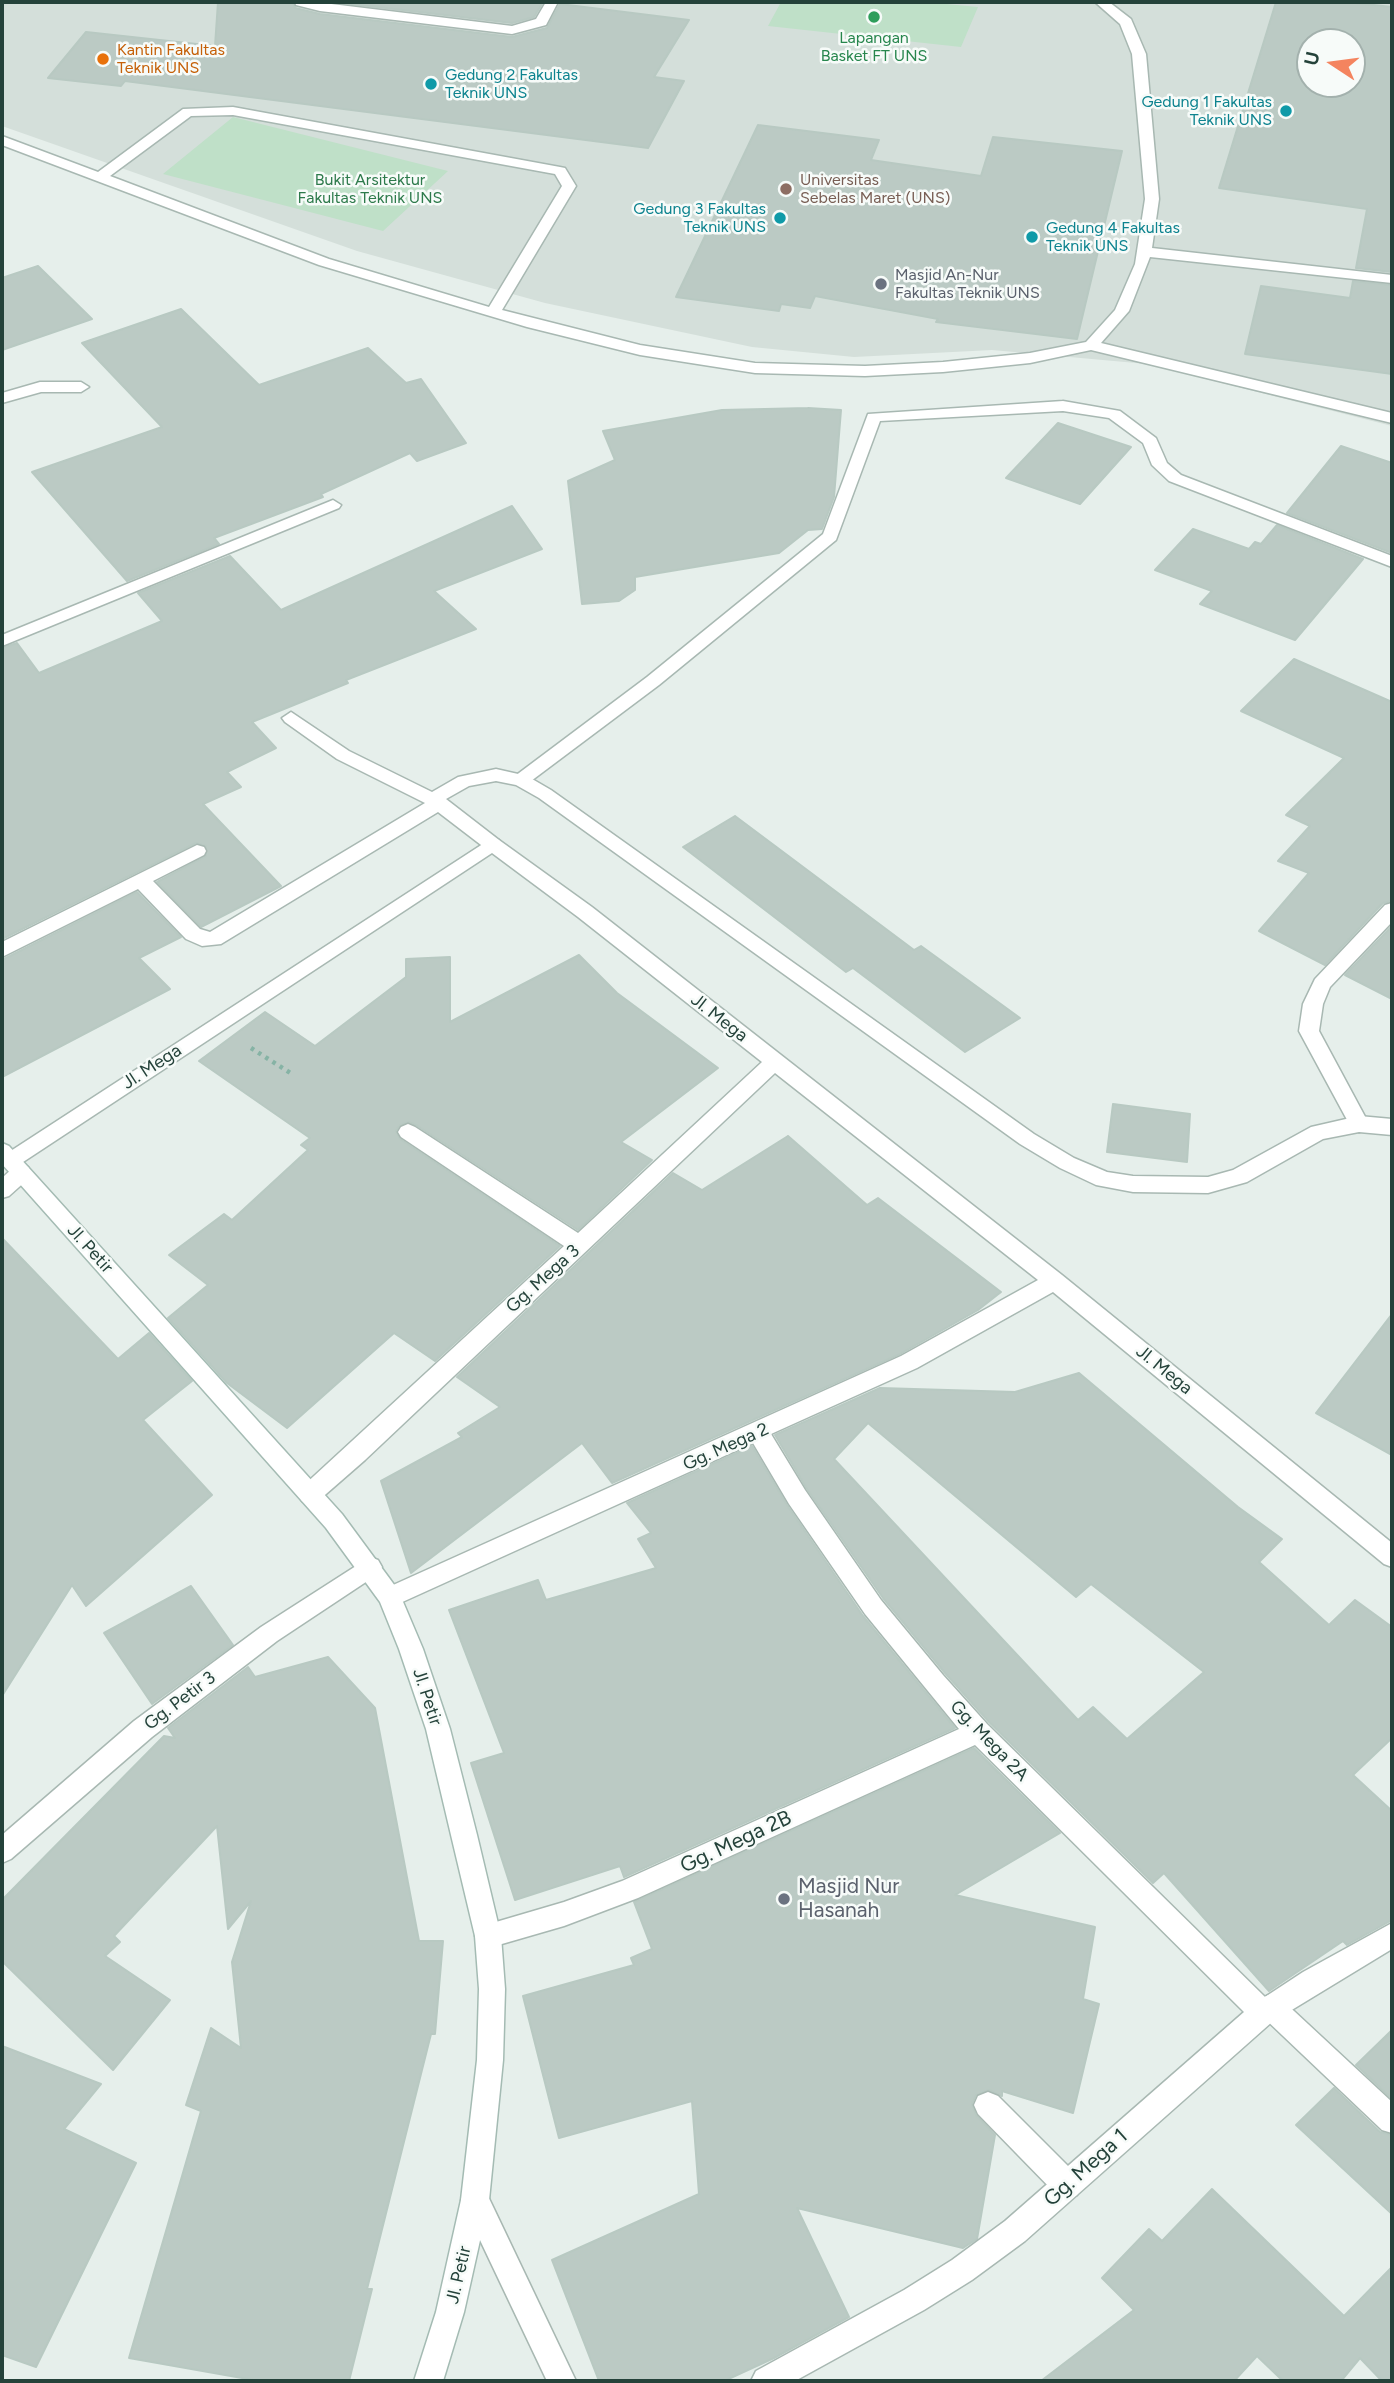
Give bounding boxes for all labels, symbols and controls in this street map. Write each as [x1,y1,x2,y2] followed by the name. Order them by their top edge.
[866,9,882,25] marker: Lapangan Basket FT UNS
[821,28,927,66] place label: Lapangan Basket FT UNS
[1296,28,1366,98] north arrow
[117,40,225,78] place label: Kantin Fakultas Teknik UNS
[1299,50,1325,68] text: U
[95,51,111,67] marker: Kantin Fakultas Teknik UNS
[445,65,578,103] place label: Gedung 2 Fakultas Teknik UNS
[423,76,439,92] marker: Gedung 2 Fakultas Teknik UNS
[1141,92,1272,130] place label: Gedung 1 Fakultas Teknik UNS
[1278,103,1294,119] marker: Gedung 1 Fakultas Teknik UNS
[298,170,442,208] park label: Bukit Arsitektur Fakultas Teknik UNS
[800,170,950,208] place label: Universitas Sebelas Maret (UNS)
[778,181,794,197] marker: Universitas Sebelas Maret (UNS)
[633,199,766,237] place label: Gedung 3 Fakultas Teknik UNS
[772,210,788,226] marker: Gedung 3 Fakultas Teknik UNS
[1046,218,1180,256] place label: Gedung 4 Fakultas Teknik UNS
[1024,229,1040,245] marker: Gedung 4 Fakultas Teknik UNS
[895,265,1040,303] place label: Masjid An-Nur Fakultas Teknik UNS
[873,276,889,292] marker: Masjid An-Nur Fakultas Teknik UNS
[686,989,752,1047] street label: Jl. Mega
[118,1040,186,1094] street label: Jl. Mega
[62,1220,118,1278] street label: Jl. Petir
[502,1240,584,1318] street label: Gg. Mega 3
[1131,1341,1197,1399] street label: Jl. Mega
[680,1418,772,1476] street label: Gg. Mega 2
[408,1666,446,1728] street label: Jl. Petir
[140,1667,220,1735] street label: Gg. Petir 3
[945,1696,1033,1786] street label: Gg. Mega 2A
[676,1805,796,1879] street label: Gg. Mega 2B
[798,1874,899,1924] place label: Masjid Nur Hasanah
[776,1891,792,1907] marker: Masjid Nur Hasanah
[1039,2124,1133,2212] street label: Gg. Mega 1
[442,2244,476,2306] street label: Jl. Petir

